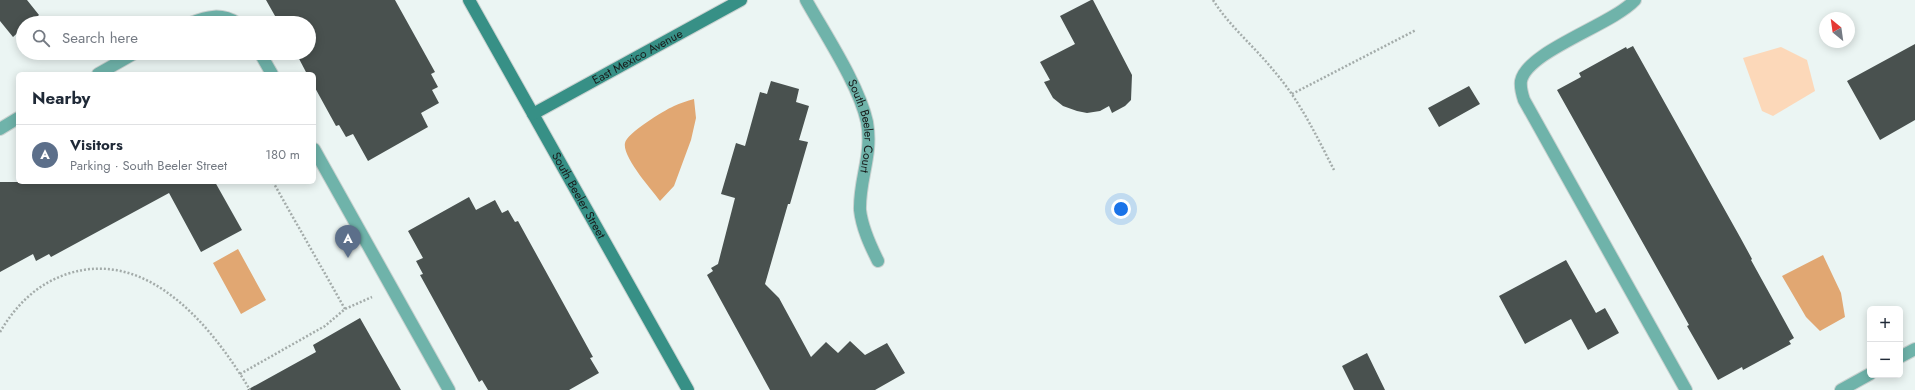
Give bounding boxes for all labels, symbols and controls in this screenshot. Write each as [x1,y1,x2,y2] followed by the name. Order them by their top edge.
[1819,12,1855,48] north arrow
[16,16,316,60] search box
[589,25,686,89] street label: East Mexico Avenue
[30,27,52,49] icon: search
[62,27,138,49] text: Search here
[843,76,878,175] street label: South Beeler Court
[32,86,90,110] text: Nearby
[70,134,123,156] text: Visitors
[40,145,50,164] text: A
[265,145,300,164] text: 180 m
[547,149,610,242] street label: South Beeler Street
[70,156,227,175] text: Parking · South Beeler Street
[1111,199,1131,219] your location
[335,225,361,258] pin: A
[1867,306,1903,378] map controls
[1867,306,1903,342] button: +
[1867,342,1903,378] button: −

